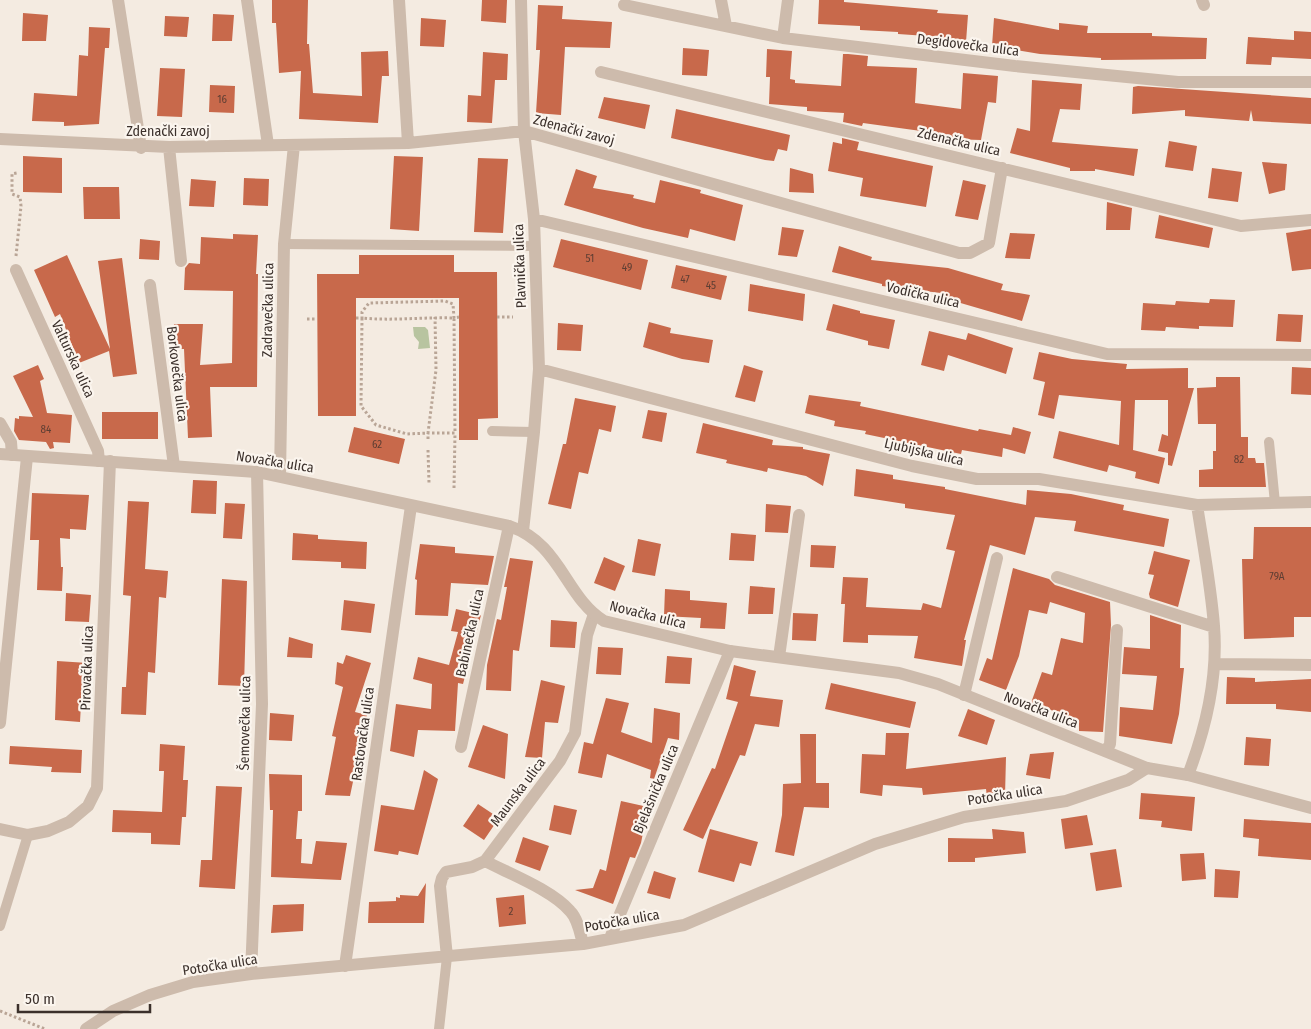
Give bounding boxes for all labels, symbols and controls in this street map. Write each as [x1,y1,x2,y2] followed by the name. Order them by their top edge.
[916,30,1020,60] street label: Degidovečka ulica
[217,93,227,106] house number: 16
[532,111,616,149] street label: Zdenački zavoj
[126,123,210,140] street label: Zdenački zavoj
[916,124,1002,160] street label: Zdenačka ulica
[510,223,530,308] street label: Plavnička ulica
[586,252,594,265] house number: 51
[622,261,632,274] house number: 49
[259,262,277,357] street label: Zadravečka ulica
[680,273,690,286] house number: 47
[885,278,962,312] street label: Vodička ulica
[706,279,716,292] house number: 45
[48,318,98,400] street label: Valturska ulica
[163,325,191,423] street label: Borkovečka ulica
[41,423,52,436] house number: 84
[883,435,966,469] street label: Ljubijska ulica
[372,438,382,451] house number: 62
[235,447,315,477] street label: Novačka ulica
[1234,453,1244,466] house number: 82
[1269,570,1285,583] house number: 79A
[452,587,488,679] street label: Babinečka ulica
[608,597,688,633] street label: Novačka ulica
[77,625,97,711] street label: Pirovačka ulica
[235,675,254,771] street label: Šemovečka ulica
[348,686,378,782] street label: Rastovačka ulica
[1001,688,1081,732] street label: Novačka ulica
[630,742,682,836] street label: Bjelašnička ulica
[487,754,549,830] street label: Maunska ulica
[966,781,1044,809] street label: Potočka ulica
[509,905,514,918] house number: 2
[583,906,661,936] street label: Potočka ulica
[181,951,259,979] street label: Potočka ulica
[18,982,150,1014] scale bar
[25,990,55,1008] text: 50 m

